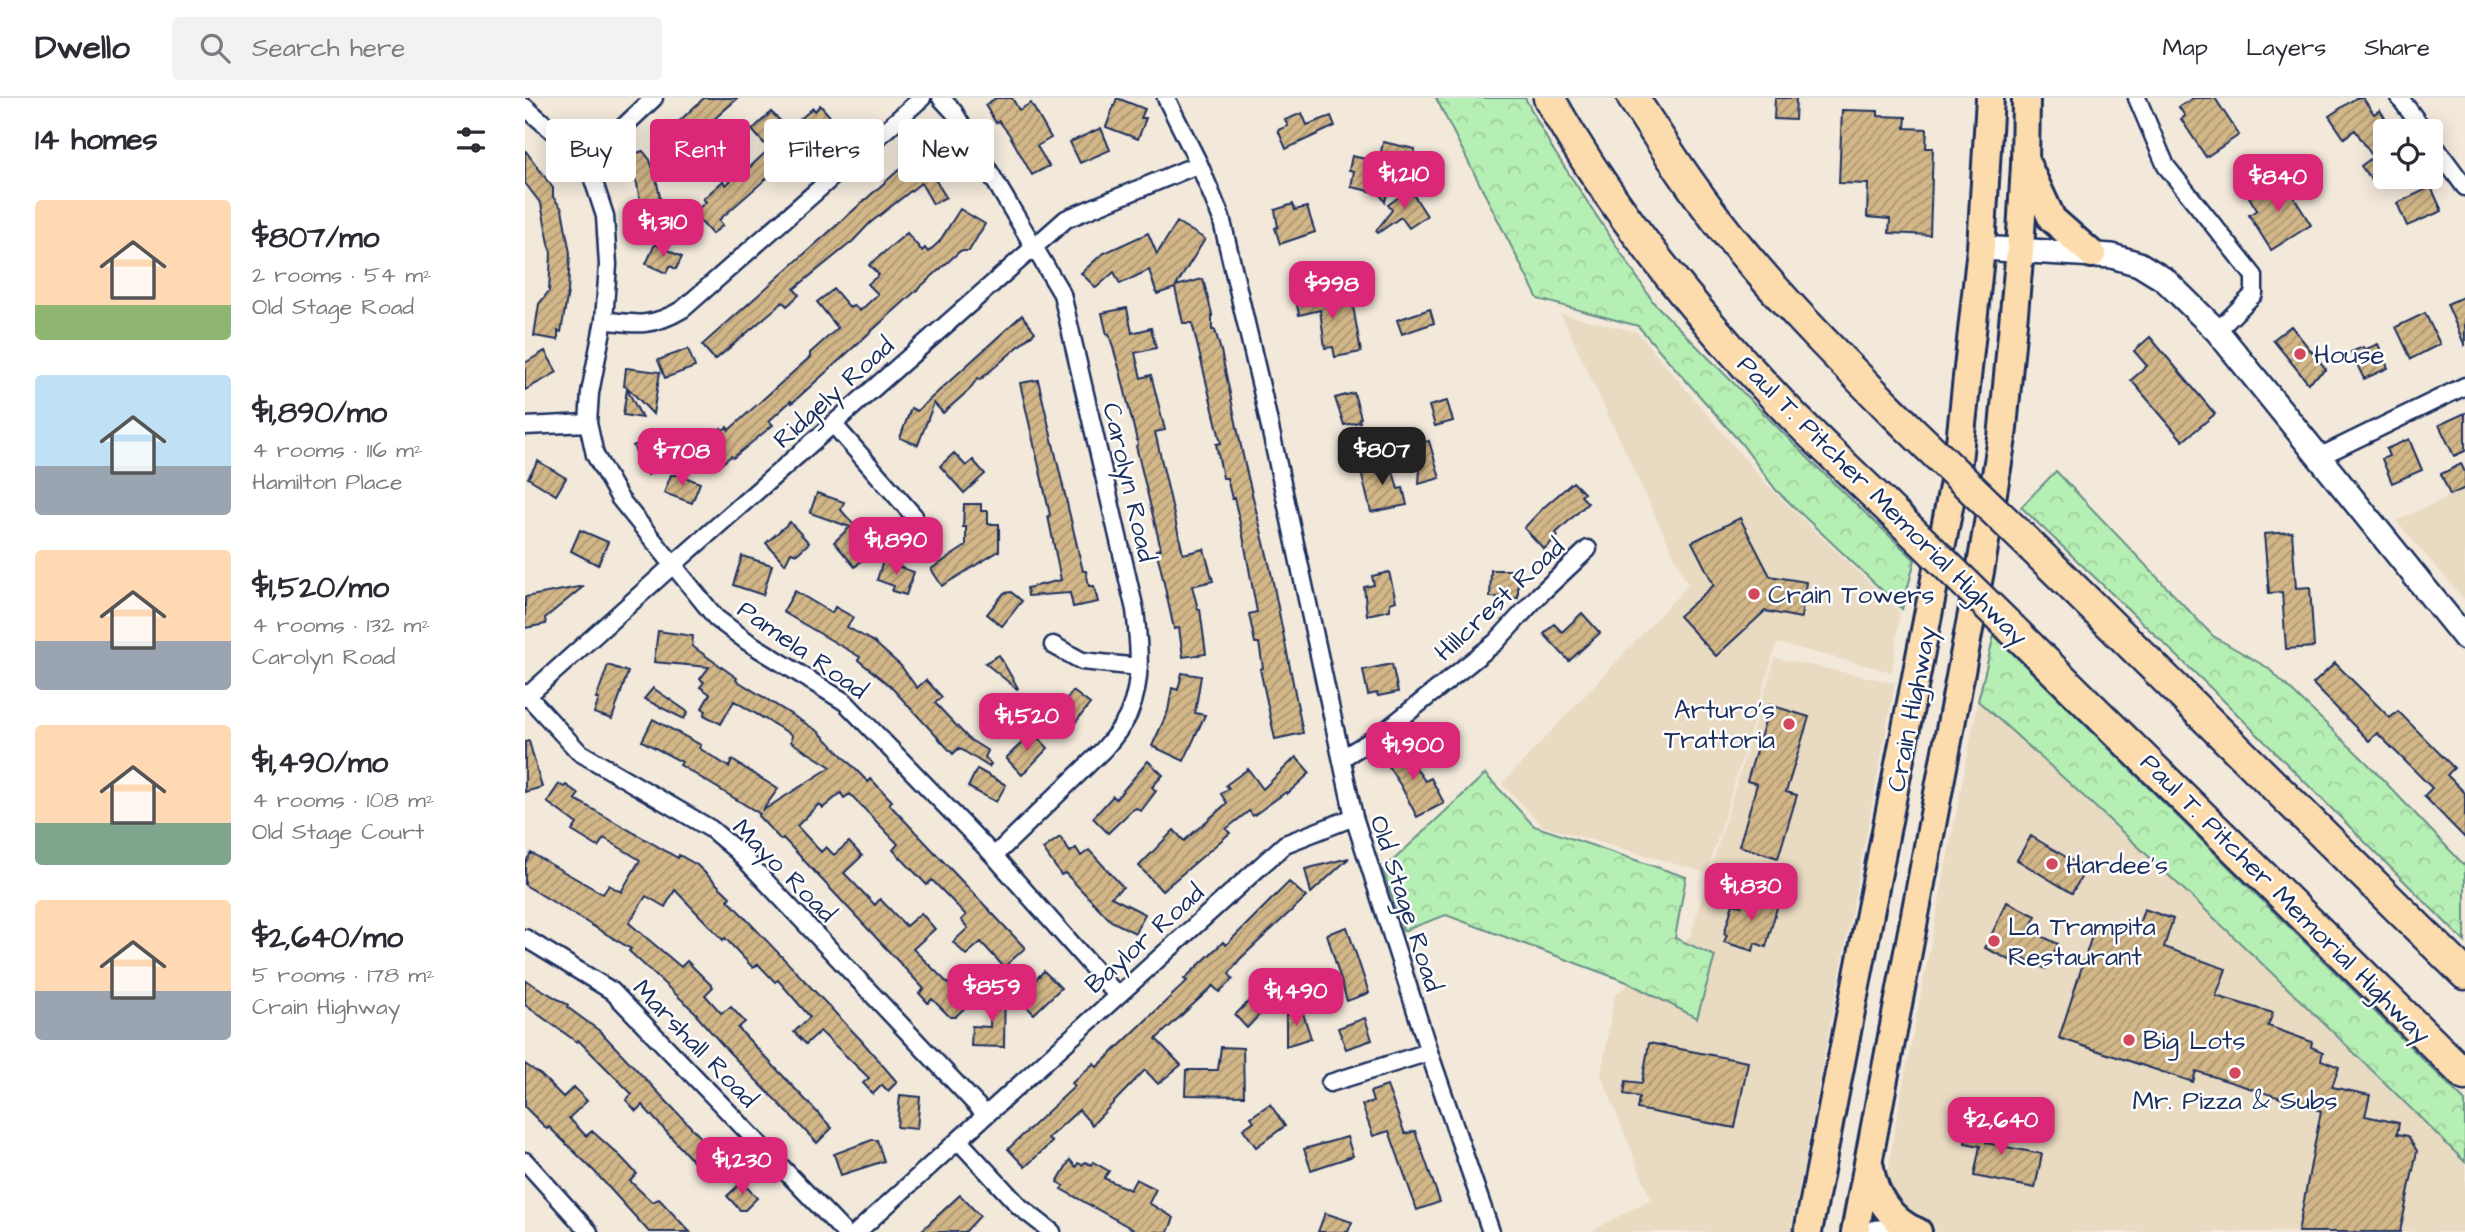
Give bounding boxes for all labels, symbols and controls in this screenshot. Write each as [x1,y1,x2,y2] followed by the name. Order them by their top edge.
[172,17,662,80] search box
[35,25,130,71] text: Dwello
[196,29,234,67] icon: search
[252,30,405,66] text: Search here
[2163,31,2208,65] text: Map
[2246,31,2326,65] text: Layers
[2364,31,2430,65] text: Share
[35,119,158,161] text: 14 homes
[546,119,636,182] chip: Buy
[650,119,750,182] chip: Rent
[764,119,884,182] chip: Filters
[898,119,994,182] chip: New
[2373,119,2443,189] map controls
[2373,119,2443,189] button: locate
[452,121,490,159] icon: filters
[1347,152,1461,211] pin: $1,210
[2237,155,2319,214] pin: $840
[1379,158,1429,190] text: $1,210
[2249,161,2307,193] text: $840
[606,200,720,259] pin: $1,310
[639,206,688,238] text: $1,310
[252,217,379,259] text: $807/mo
[91,228,175,312] icon: home
[252,259,432,291] text: 2 rooms · 54 m²
[1291,262,1373,321] pin: $998
[1305,268,1359,300] text: $998
[252,291,414,323] text: Old Stage Road
[765,329,903,458] street label: Ridgely Road
[2314,337,2385,373] place label: House
[2292,346,2308,362] marker: House
[1727,347,2036,656] street label: Paul T. Pitcher Memorial Highway
[252,392,387,434] text: $1,890/mo
[1091,399,1165,566] street label: Carolyn Road
[91,403,175,487] icon: home
[641,428,723,488] pin: $708
[1341,428,1423,487] pin: $807
[252,434,423,466] text: 4 rooms · 116 m²
[1354,434,1410,466] text: $807
[654,435,710,467] text: $708
[252,466,403,498] text: Hamilton Place
[839,518,953,577] pin: $1,890
[865,524,927,556] text: $1,890
[1427,530,1573,670] street label: Hillcrest Road
[252,567,389,609] text: $1,520/mo
[1768,577,1935,613] place label: Crain Towers
[91,578,175,662] icon: home
[1746,586,1762,602] marker: Crain Towers
[730,592,875,708] street label: Pamela Road
[252,609,430,641] text: 4 rooms · 132 m²
[1878,623,1948,795] street label: Crain Highway
[252,641,395,673] text: Carolyn Road
[1664,692,1775,758] place label: Arturo’s Trattoria
[970,694,1084,753] pin: $1,520
[995,700,1059,732] text: $1,520
[1781,716,1797,732] marker: Arturo’s Trattoria
[1356,722,1470,782] pin: $1,900
[1382,729,1444,761] text: $1,900
[252,742,388,784] text: $1,490/mo
[2130,745,2439,1054] street label: Paul T. Pitcher Memorial Highway
[91,753,175,837] icon: home
[252,784,435,816] text: 4 rooms · 108 m²
[723,811,844,932] street label: Mayo Road
[1359,811,1451,997] street label: Old Stage Road
[252,816,424,848] text: Old Stage Court
[2066,847,2168,883] place label: Hardee's
[2044,856,2060,872] marker: Hardee's
[1694,864,1808,923] pin: $1,830
[1721,870,1781,902] text: $1,830
[1077,875,1213,1004] street label: Baylor Road
[2008,909,2156,975] place label: La Trampita Restaurant
[252,917,403,959] text: $2,640/mo
[91,928,175,1012] icon: home
[1986,933,2002,949] marker: La Trampita Restaurant
[252,959,435,991] text: 5 rooms · 178 m²
[951,964,1033,1024] pin: $859
[1239,968,1353,1028] pin: $1,490
[624,971,766,1116] street label: Marshall Road
[963,971,1021,1003] text: $859
[1264,975,1328,1007] text: $1,490
[252,991,400,1023] text: Crain Highway
[2143,1023,2245,1061] place label: Big Lots
[2121,1032,2137,1048] marker: Big Lots
[2227,1065,2243,1081] marker: Mr. Pizza & Subs
[2132,1083,2338,1119] place label: Mr. Pizza & Subs
[1944,1098,2058,1157] pin: $2,640
[1964,1104,2038,1136] text: $2,640
[685,1138,799,1197] pin: $1,230
[712,1144,772,1176] text: $1,230

